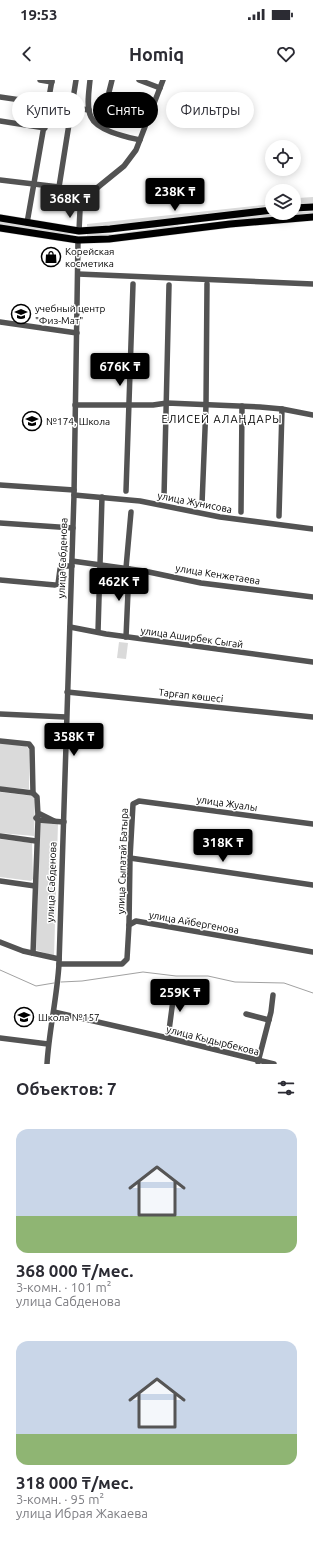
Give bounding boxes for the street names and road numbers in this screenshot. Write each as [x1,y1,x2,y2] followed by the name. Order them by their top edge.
[157,490,233,515] street label: улица Жунисова
[56,518,69,598] street label: улица Сабденова
[175,562,261,587] street label: улица Кенжетаева
[140,625,244,650] street label: улица Аширбек Сыгай
[158,687,224,704] street label: Тарғап көшесі
[196,794,258,813] street label: улица Жуалы
[115,808,130,914] street label: улица Сыпатай Батыра
[45,842,58,922] street label: улица Сабденова
[148,909,240,936] street label: улица Айбергенова
[165,1024,260,1057] street label: улица Кыдырбекова

